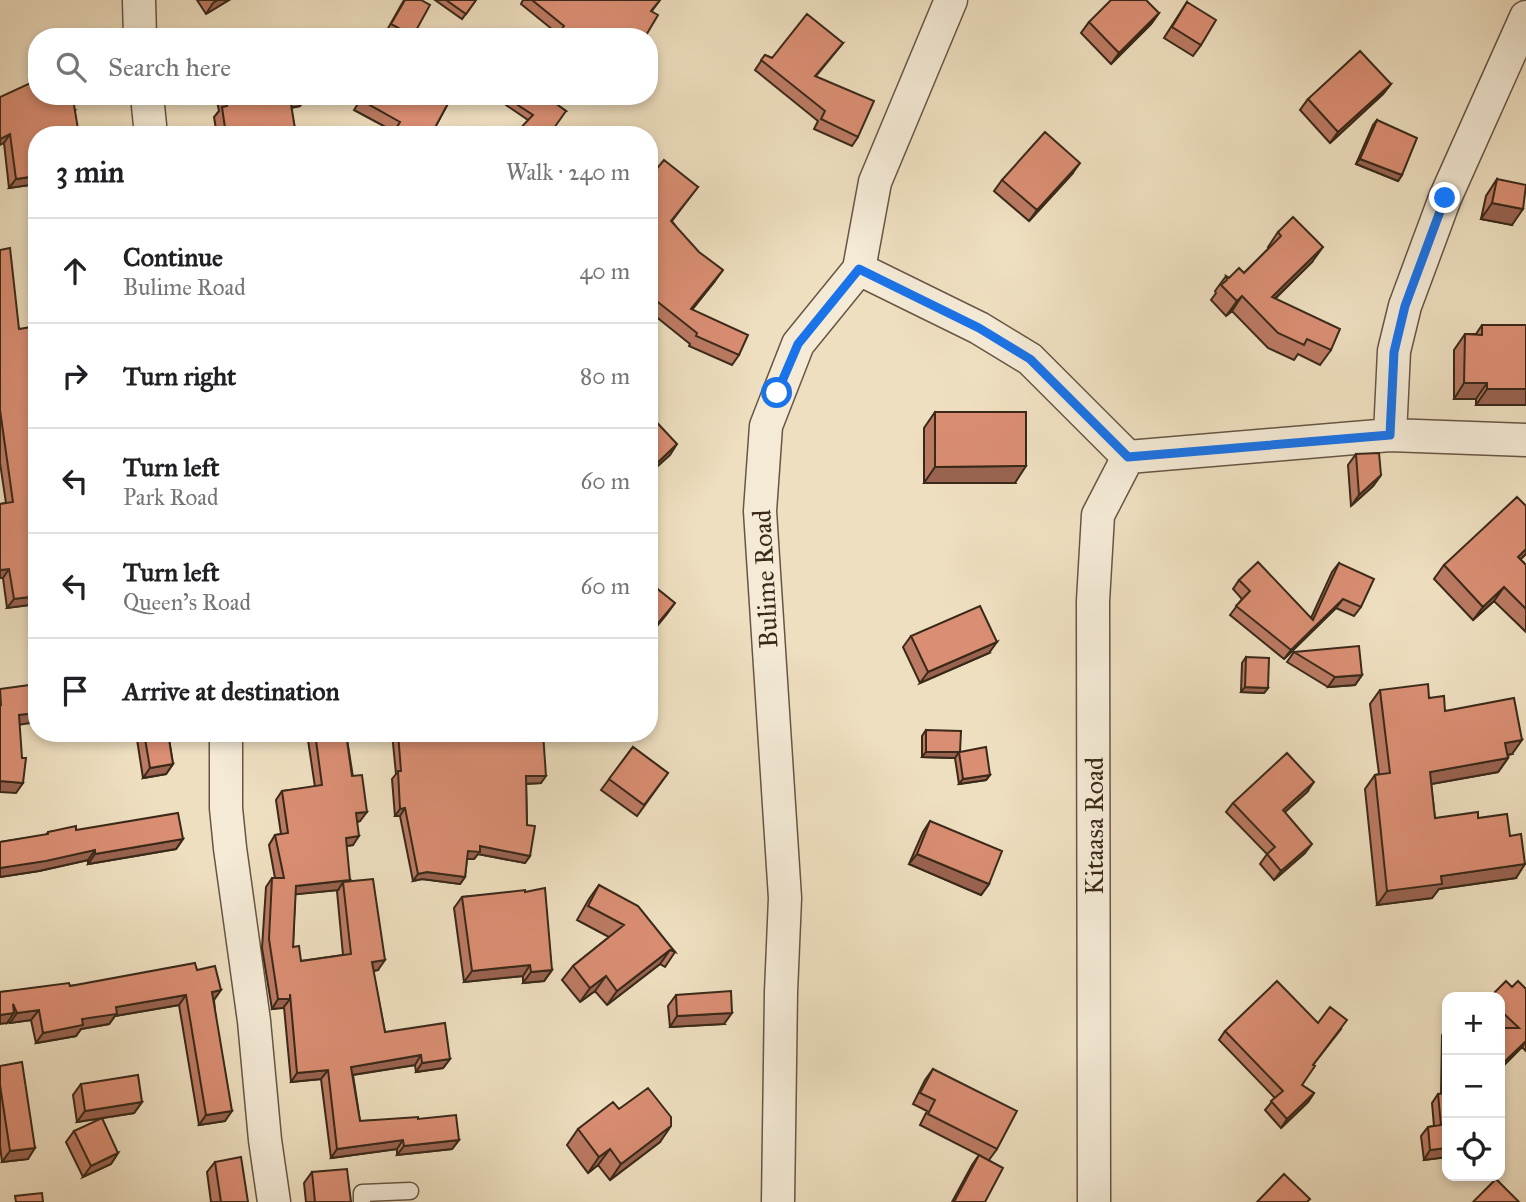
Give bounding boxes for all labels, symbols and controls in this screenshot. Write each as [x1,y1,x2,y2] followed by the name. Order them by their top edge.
[28,28,658,105] search box
[52,48,90,86] icon: search
[108,51,231,83] text: Search here
[56,154,124,190] text: 3 min
[506,158,630,186] text: Walk · 240 m
[1429,182,1460,213] route end
[123,241,223,273] text: Continue
[56,252,94,290] icon: ahead
[580,257,630,285] text: 40 m
[123,273,246,301] text: Bulime Road
[56,357,94,395] icon: right
[123,360,236,392] text: Turn right
[580,362,630,390] text: 80 m
[761,377,792,408] route start
[123,451,219,483] text: Turn left
[56,462,94,500] icon: left
[581,467,630,495] text: 60 m
[123,483,219,511] text: Park Road
[745,509,785,649] street label: Bulime Road
[123,556,219,588] text: Turn left
[56,567,94,605] icon: left
[581,572,630,600] text: 60 m
[123,588,251,616] text: Queen's Road
[56,672,94,710] icon: arrive
[123,675,340,707] text: Arrive at destination
[1078,757,1110,895] street label: Kitaasa Road
[1442,992,1505,1181] map controls
[1442,992,1505,1055] button: +
[1442,1055,1505,1118] button: −
[1442,1118,1505,1181] button: locate

